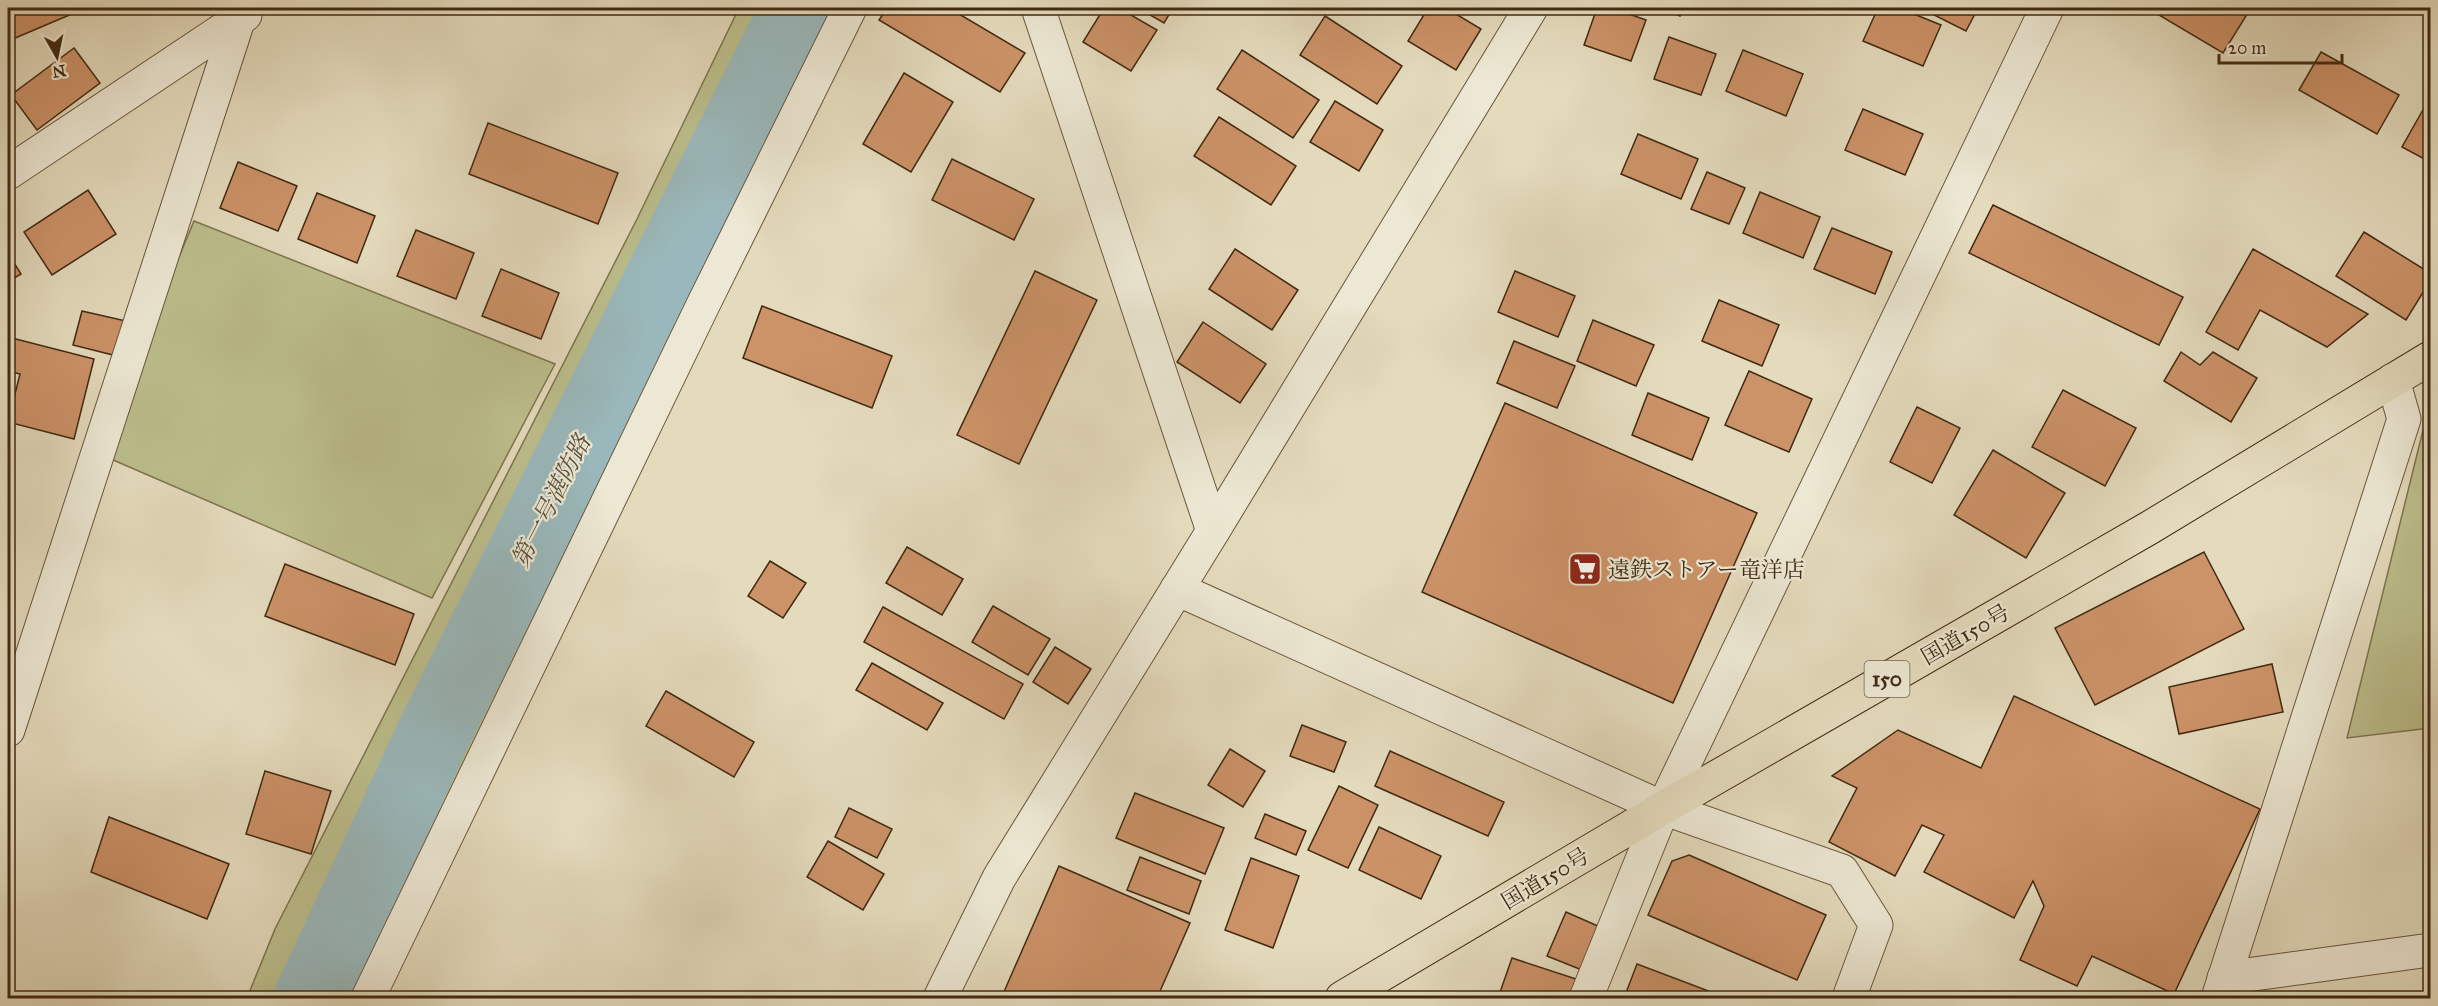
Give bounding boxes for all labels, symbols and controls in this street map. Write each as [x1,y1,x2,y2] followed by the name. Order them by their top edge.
[27,27,87,87] north arrow
[2219,27,2342,65] scale bar
[2228,37,2266,59] text: 20 m
[51,61,67,82] text: N
[505,428,598,572] water label: 第一号湛防路
[1567,551,1603,587] supermarket icon: 遠鉄ストアー竜洋店
[1608,556,1805,583] place label: 遠鉄ストアー竜洋店
[1916,598,2014,671] street label: 国道150号
[1864,661,1910,697] road number: 150
[1496,842,1594,915] street label: 国道150号

